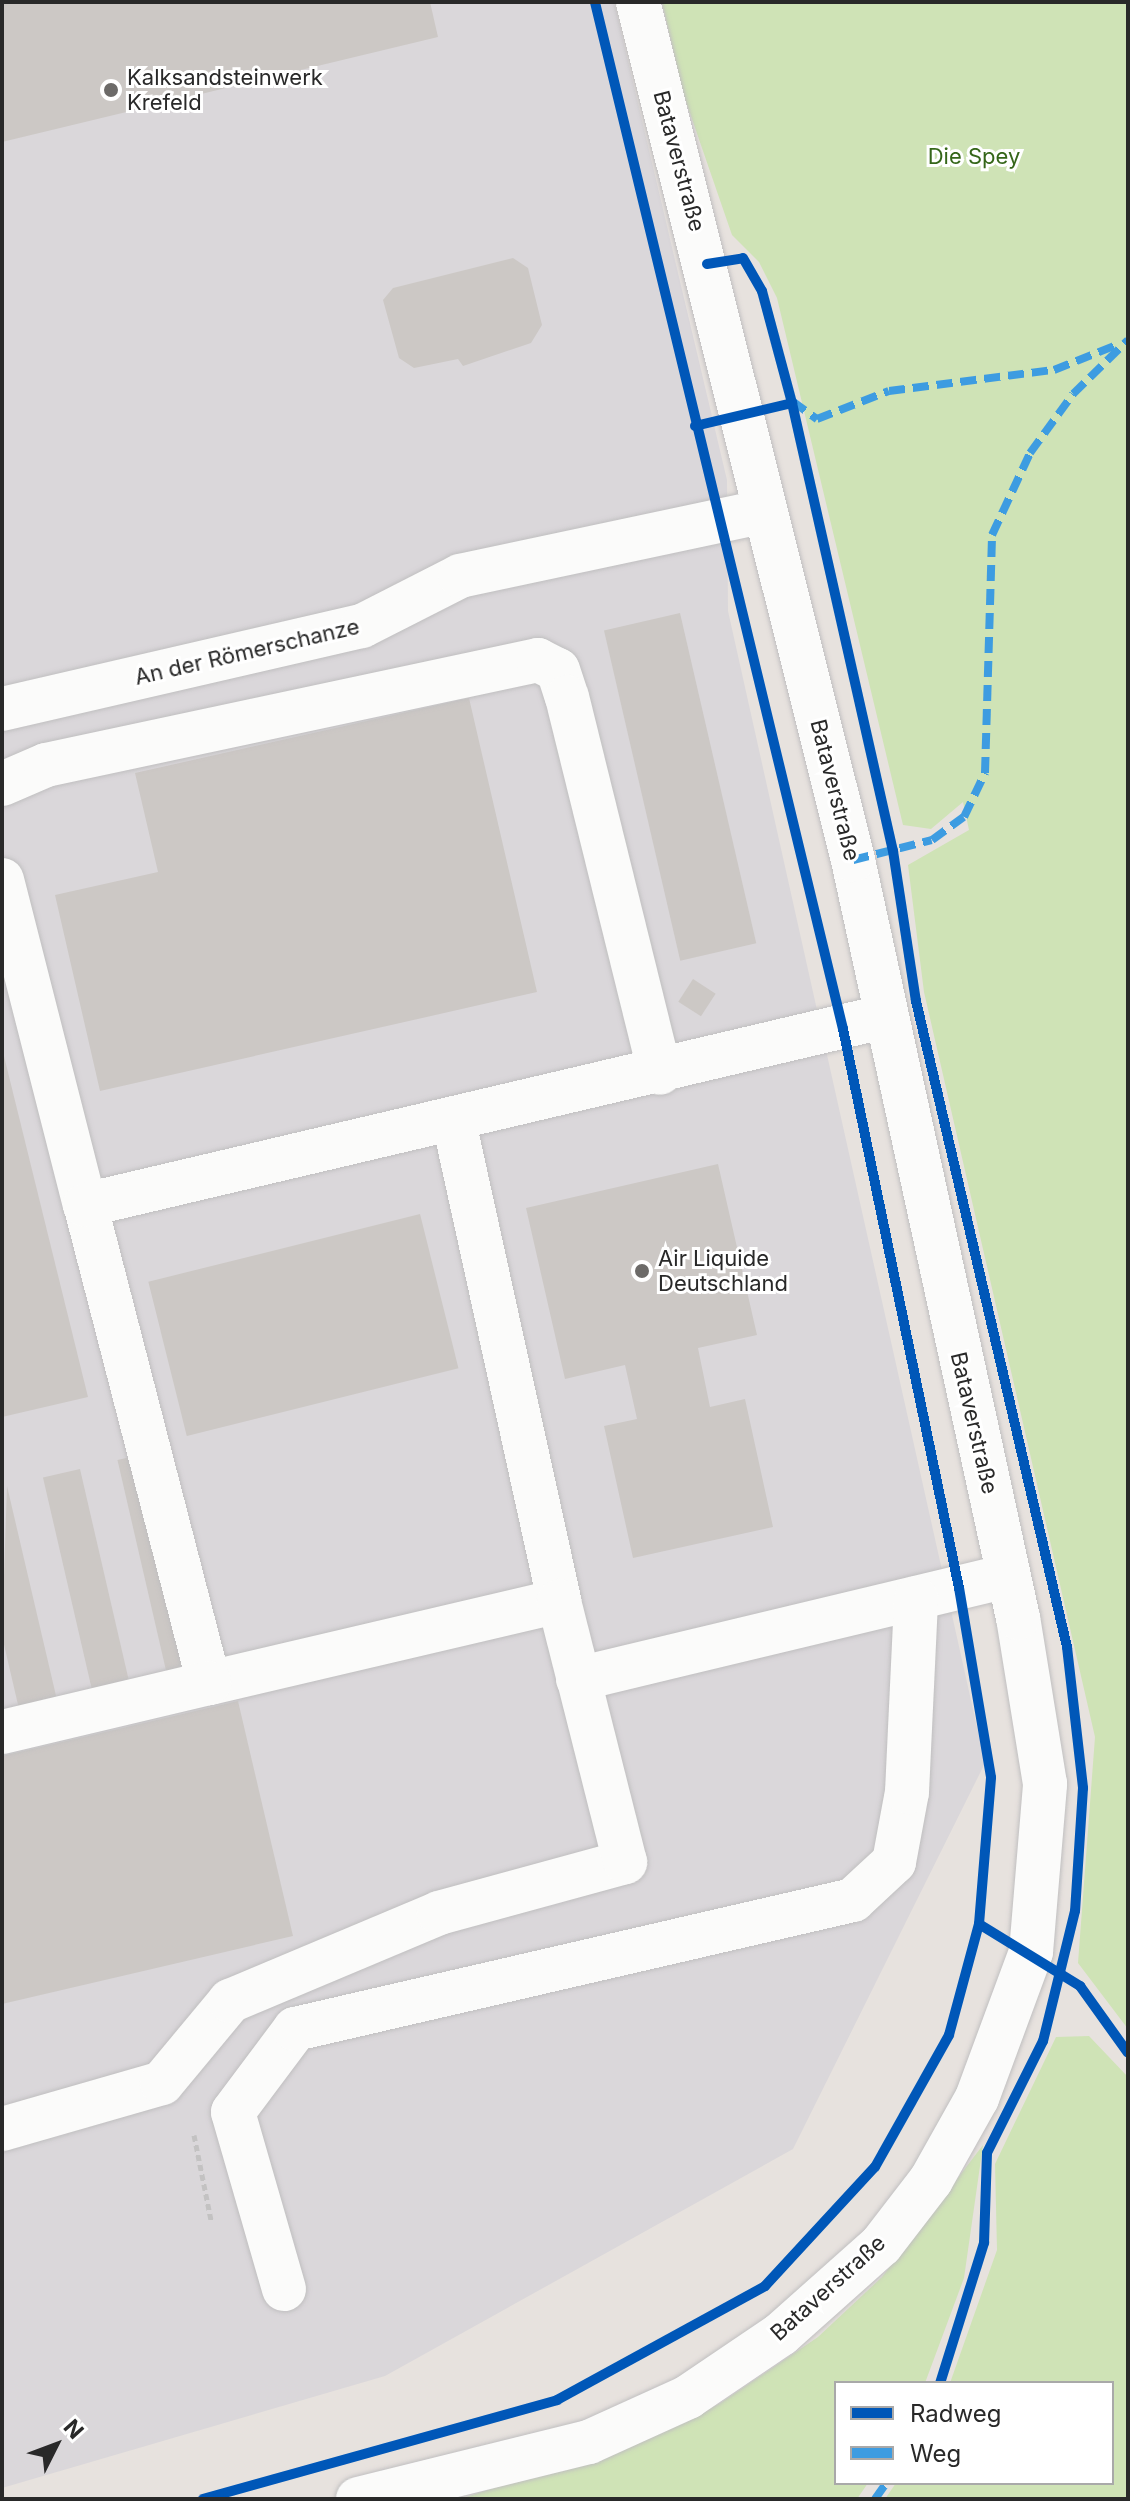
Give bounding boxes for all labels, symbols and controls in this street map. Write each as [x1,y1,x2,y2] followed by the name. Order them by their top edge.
[127,64,323,116] place label: Kalksandsteinwerk Krefeld
[102,81,120,99] marker: Kalksandsteinwerk Krefeld
[647,88,711,234] street label: Bataverstraße
[928,144,1020,170] park label: Die Spey
[132,613,362,691] street label: An der Römerschanze
[805,716,865,864] street label: Bataverstraße
[658,1245,788,1296] place label: Air Liquide Deutschland
[633,1262,651,1280] marker: Air Liquide Deutschland
[945,1349,1003,1497] street label: Bataverstraße
[765,2230,891,2346] street label: Bataverstraße
[834,2381,1114,2485] legend
[910,2399,1001,2428] text: Radweg
[16,2405,96,2485] north arrow
[59,2414,89,2444] text: N
[910,2439,961,2468] text: Weg

